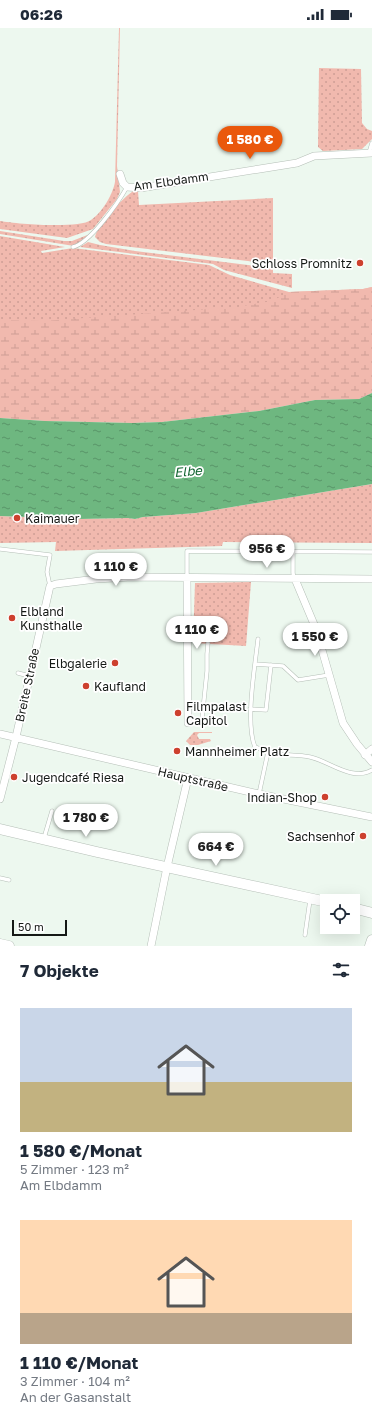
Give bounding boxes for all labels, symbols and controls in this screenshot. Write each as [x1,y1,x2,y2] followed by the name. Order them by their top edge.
[20,5,63,23] text: 06:26
[213,126,287,160] pin: 1 580 €
[226,131,274,147] text: 1 580 €
[133,168,209,194] street label: Am Elbdamm
[252,256,352,271] place label: Schloss Promnitz
[355,258,365,268] marker: Schloss Promnitz
[174,462,204,480] water label: Elbe
[25,511,80,526] place label: Kaimauer
[12,513,22,523] marker: Kaimauer
[239,535,295,569] pin: 956 €
[249,540,285,556] text: 956 €
[79,553,153,587] pin: 1 110 €
[94,558,138,574] text: 1 110 €
[20,604,83,633] place label: Elbland Kunsthalle
[7,613,17,623] marker: Elbland Kunsthalle
[160,616,234,650] pin: 1 110 €
[175,621,219,637] text: 1 110 €
[278,623,352,657] pin: 1 550 €
[292,628,338,644] text: 1 550 €
[12,647,42,723] street label: Breite Straße
[49,656,107,671] place label: Elbgalerie
[110,658,120,668] marker: Elbgalerie
[94,679,146,694] place label: Kaufland
[81,681,91,691] marker: Kaufland
[186,699,247,728] place label: Filmpalast Capitol
[173,708,183,718] marker: Filmpalast Capitol
[185,744,289,759] place label: Mannheimer Platz
[172,746,182,756] marker: Mannheimer Platz
[156,764,230,794] street label: Hauptstraße
[22,770,124,785] place label: Jugendcafé Riesa
[9,772,19,782] marker: Jugendcafé Riesa
[247,790,317,805] place label: Indian-Shop
[320,792,330,802] marker: Indian-Shop
[49,804,123,838] pin: 1 780 €
[63,809,109,825] text: 1 780 €
[287,829,356,844] place label: Sachsenhof
[358,831,368,841] marker: Sachsenhof
[188,833,244,867] pin: 664 €
[197,838,235,854] text: 664 €
[320,894,360,934] map controls
[320,894,360,934] button: locate
[12,918,67,937] scale bar
[18,920,44,933] text: 50 m
[330,959,352,981] icon: filters
[20,960,99,981] text: 7 Objekte
[150,1034,222,1106] icon: home
[20,1140,142,1161] text: 1 580 €/Monat
[20,1161,129,1177] text: 5 Zimmer · 123 m²
[20,1177,102,1193] text: Am Elbdamm
[150,1246,222,1318] icon: home
[20,1352,138,1373] text: 1 110 €/Monat
[20,1373,130,1389] text: 3 Zimmer · 104 m²
[20,1389,131,1405] text: An der Gasanstalt

